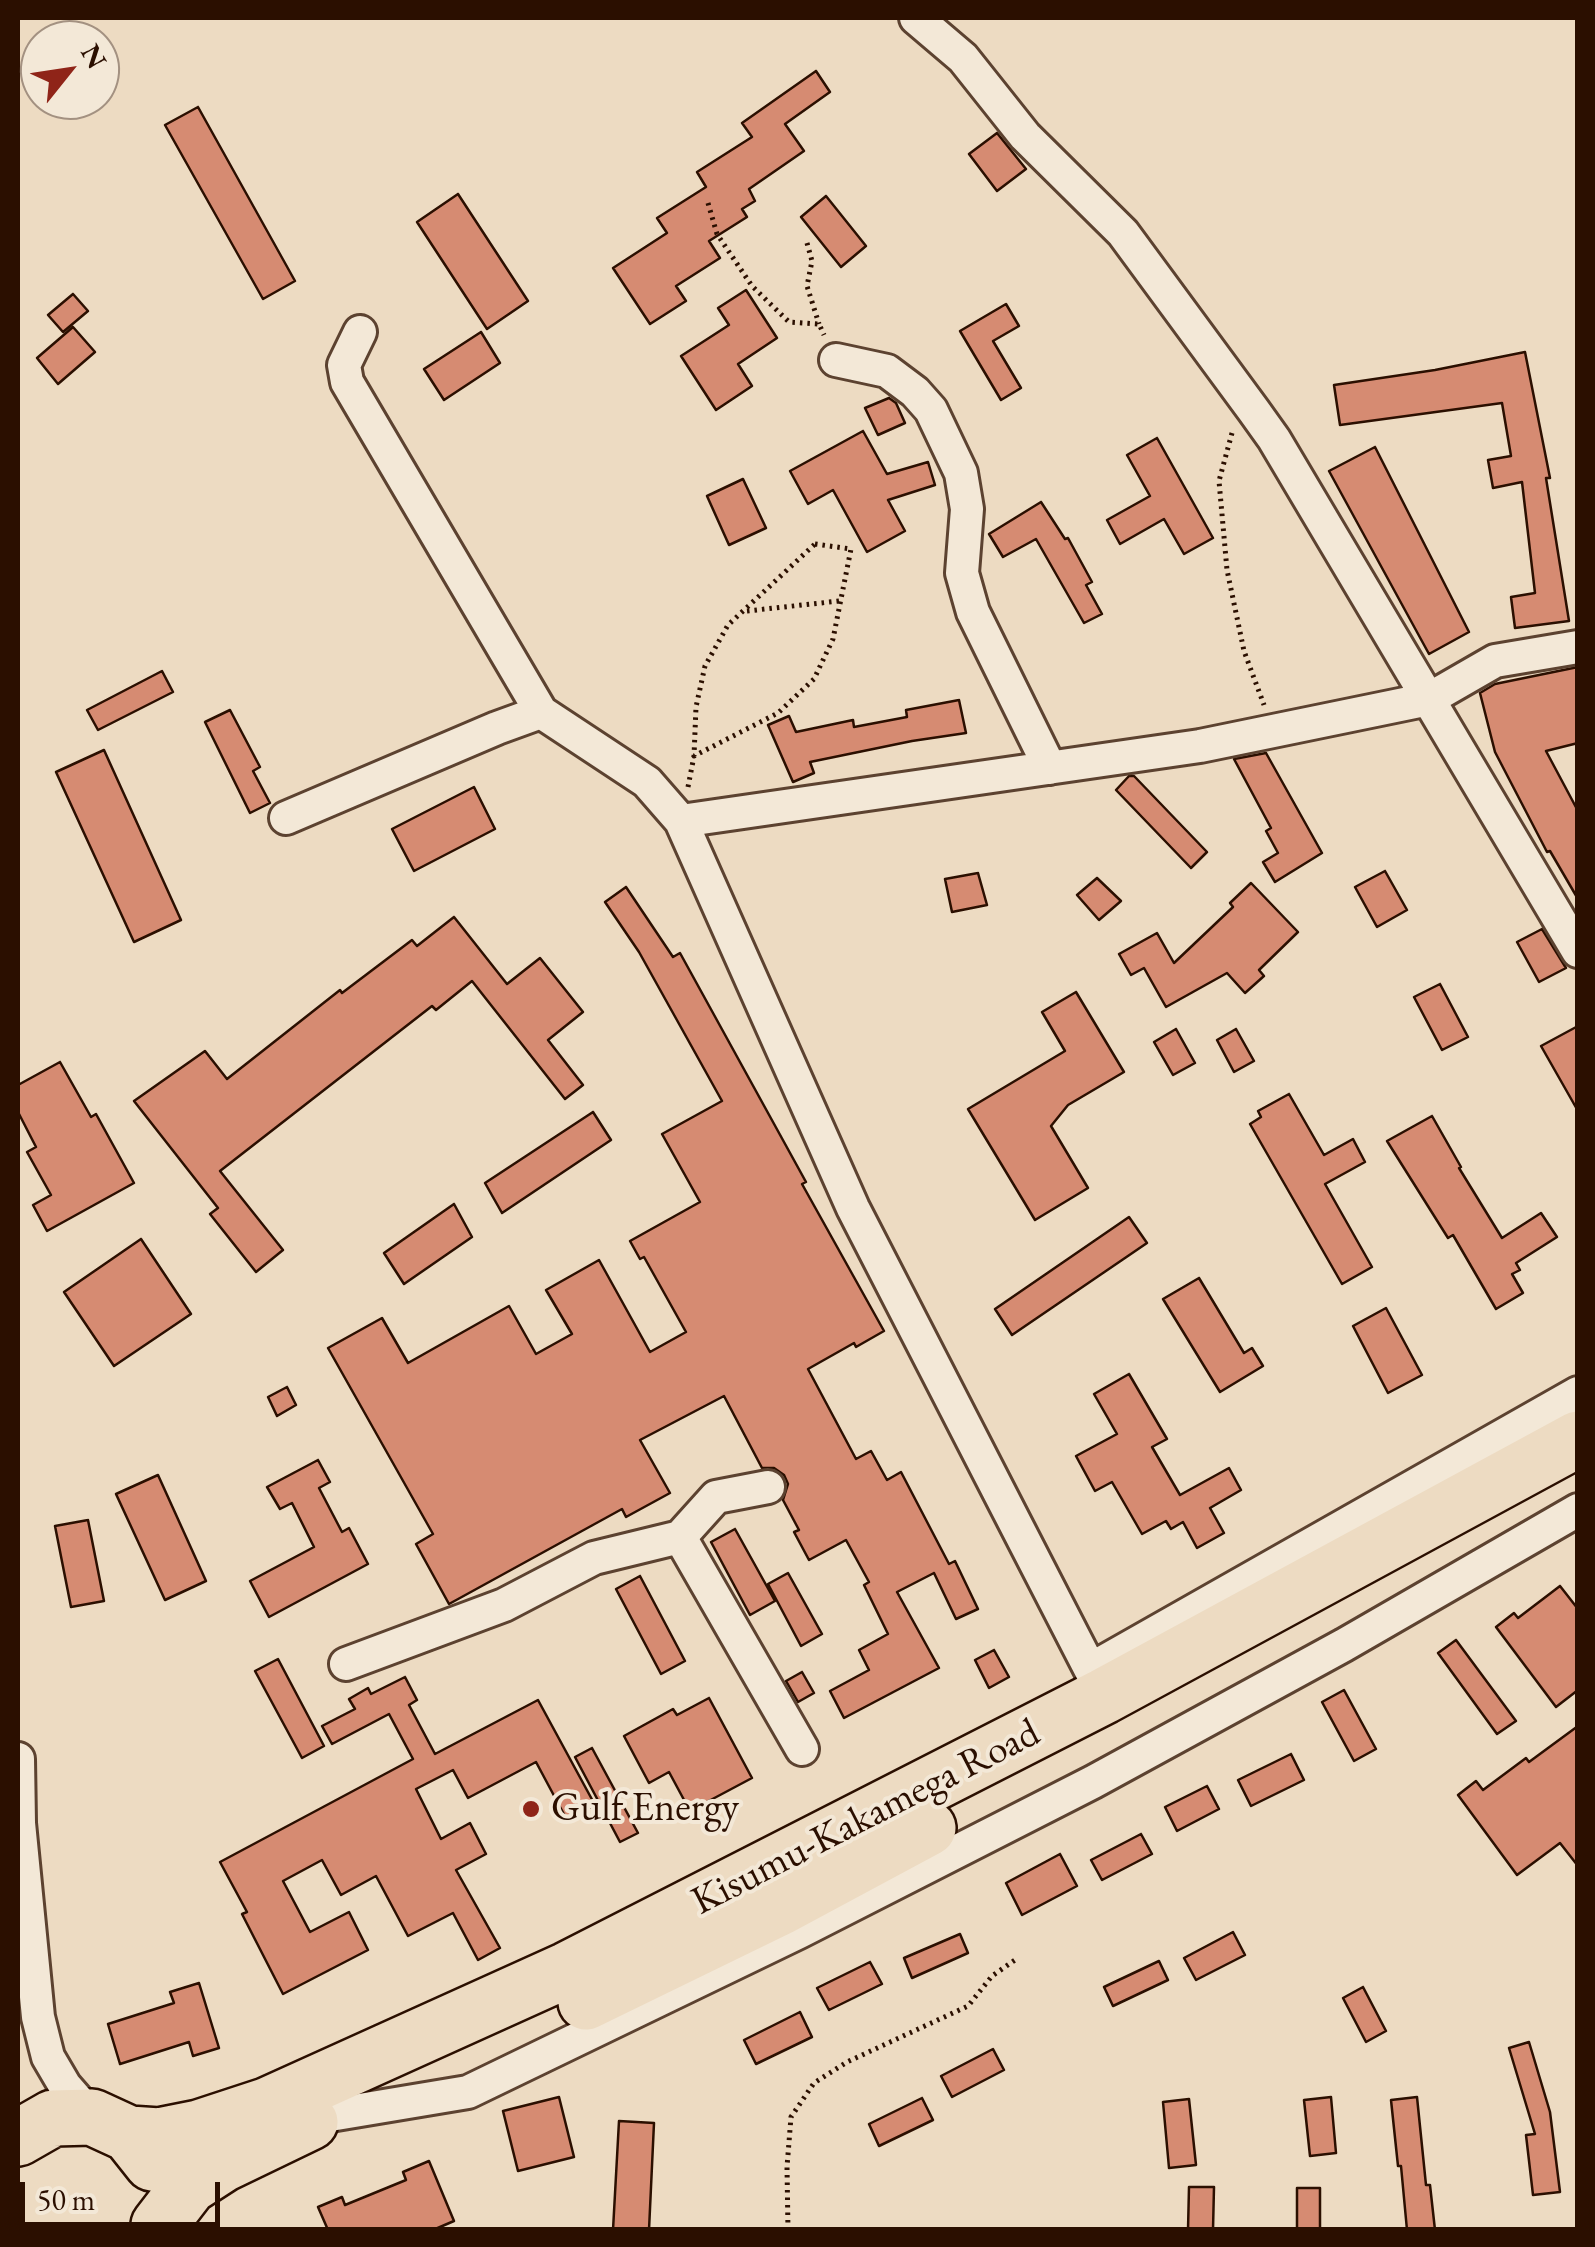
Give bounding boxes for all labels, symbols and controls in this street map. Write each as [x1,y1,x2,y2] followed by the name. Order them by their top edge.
[20,20,120,120] north arrow
[73,37,116,75] text: N
[684,1709,1048,1927] street label: Kisumu-Kakamega Road
[551,1785,739,1833] place label: Gulf Energy
[520,1798,542,1820] marker: Gulf Energy
[25,2162,225,2224] scale bar
[37,2180,95,2219] text: 50 m

